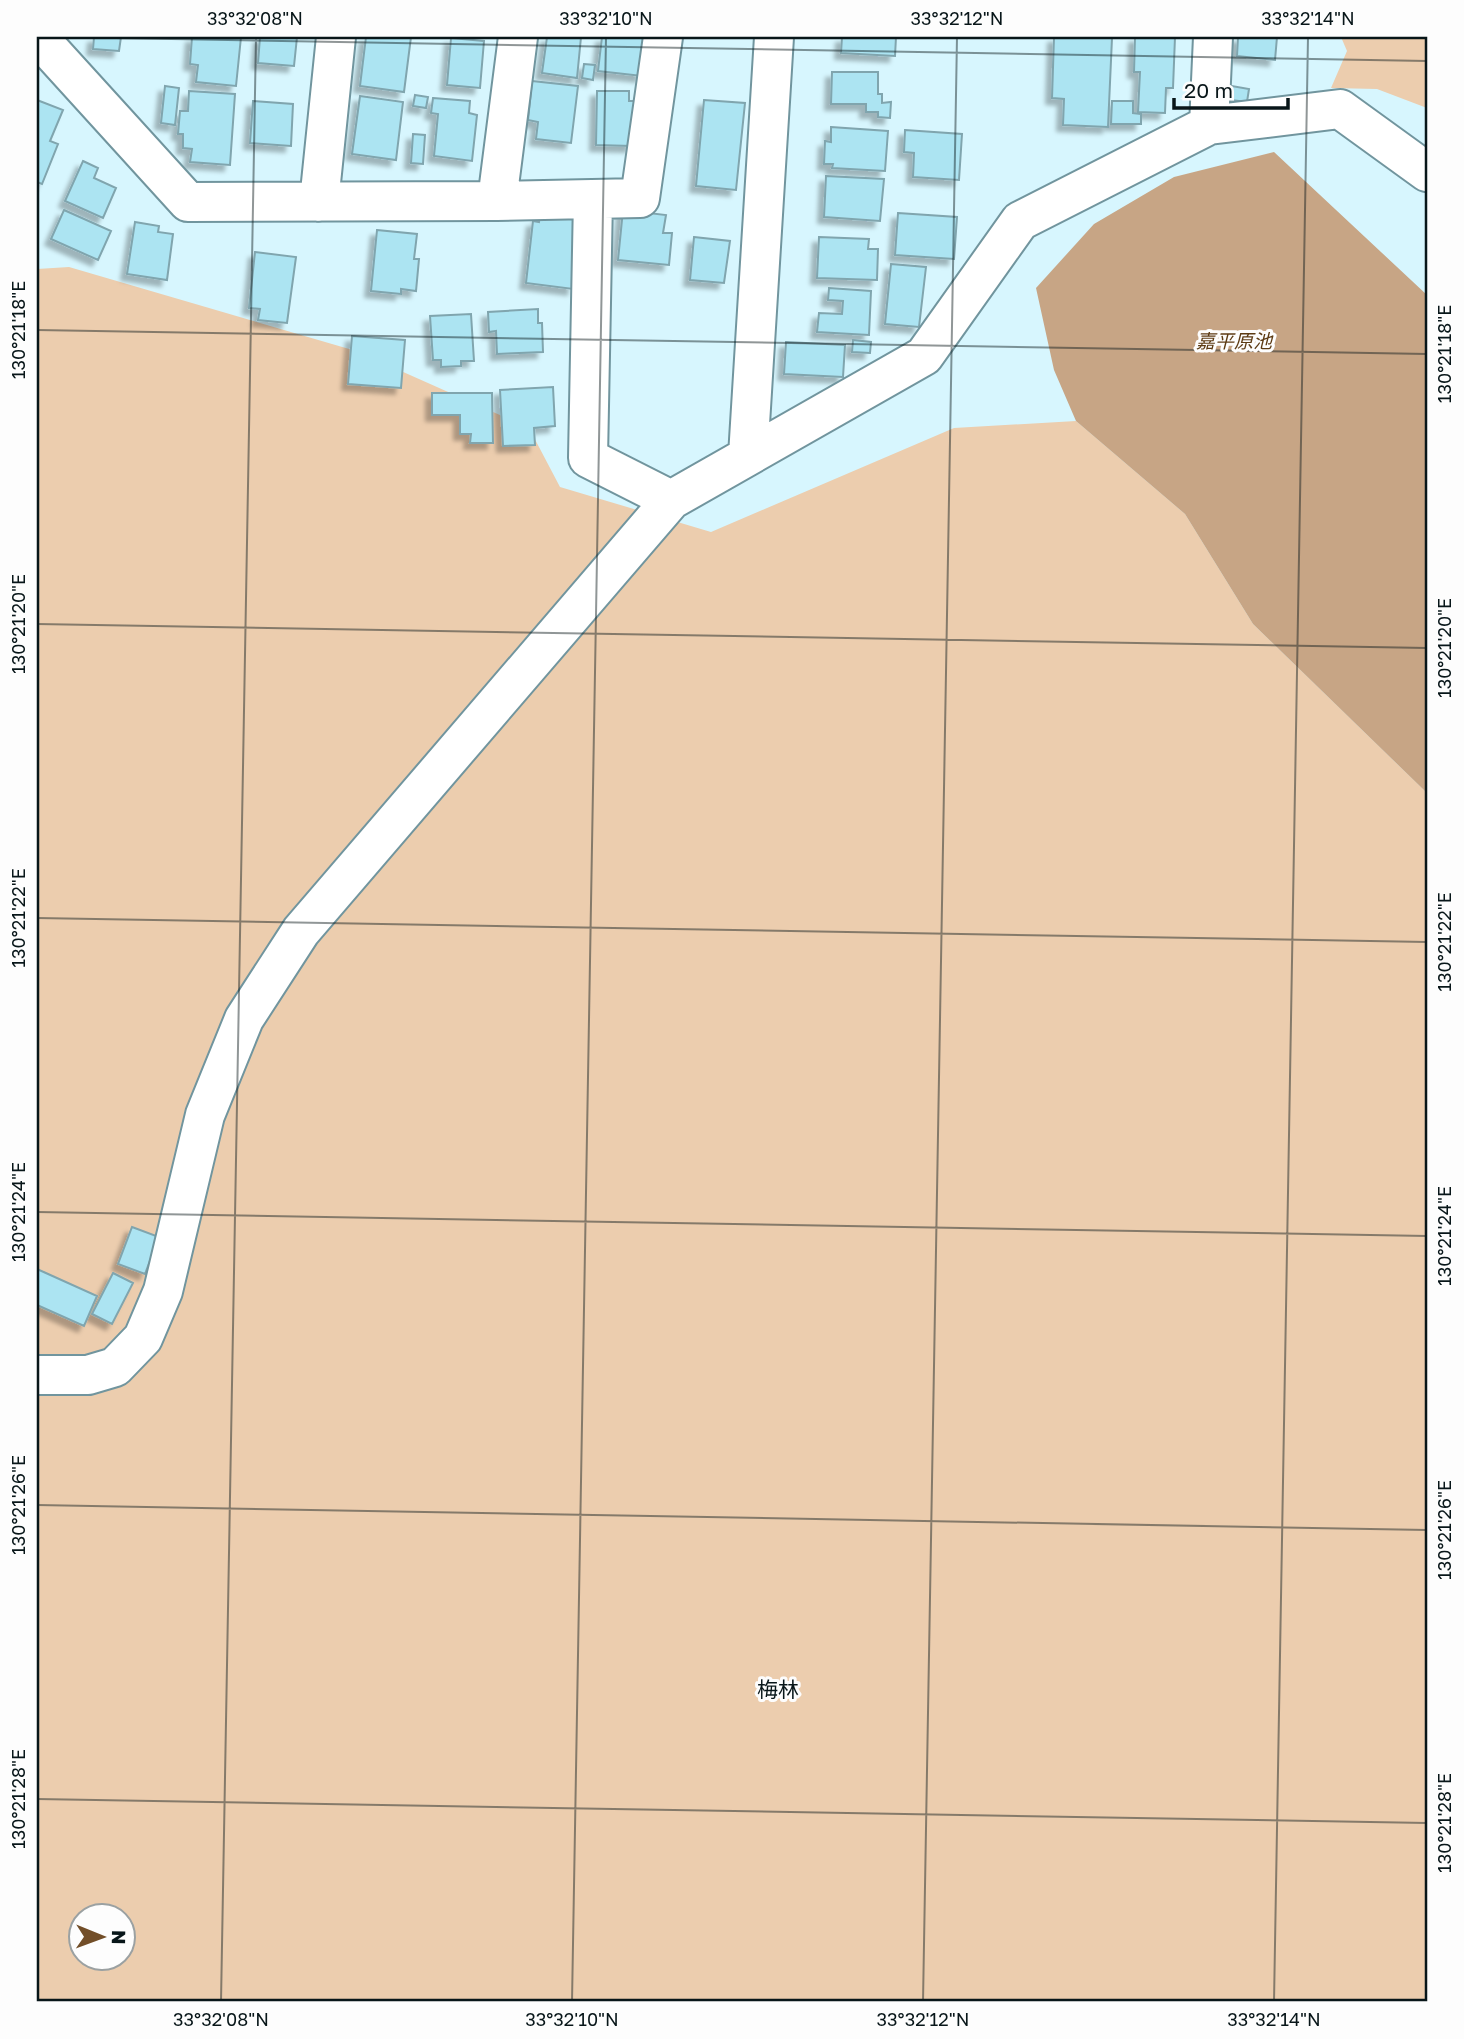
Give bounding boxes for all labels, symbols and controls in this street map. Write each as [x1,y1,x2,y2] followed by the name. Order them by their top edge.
[207,7,303,29] text: 33°32'08"N
[559,7,653,29] text: 33°32'10"N
[911,7,1003,29] text: 33°32'12"N
[1261,7,1355,29] text: 33°32'14"N
[1174,66,1287,110] scale bar
[1184,77,1233,103] text: 20 m
[7,281,29,379] text: 130°21'18"E
[1433,305,1455,403] text: 130°21'18"E
[1196,329,1274,352] water label: 嘉平原池
[7,574,29,674] text: 130°21'20"E
[1433,598,1455,698] text: 130°21'20"E
[7,868,29,968] text: 130°21'22"E
[1433,892,1455,992] text: 130°21'22"E
[7,1162,29,1262] text: 130°21'24"E
[1433,1186,1455,1286] text: 130°21'24"E
[7,1455,29,1555] text: 130°21'26"E
[1433,1480,1455,1580] text: 130°21'26"E
[757,1676,799,1702] district label: 梅林
[7,1749,29,1849] text: 130°21'28"E
[1433,1773,1455,1873] text: 130°21'28"E
[66,1902,136,1972] north arrow
[108,1930,131,1945] text: N
[173,2008,269,2030] text: 33°32'08"N
[525,2008,619,2030] text: 33°32'10"N
[877,2008,969,2030] text: 33°32'12"N
[1227,2008,1321,2030] text: 33°32'14"N

